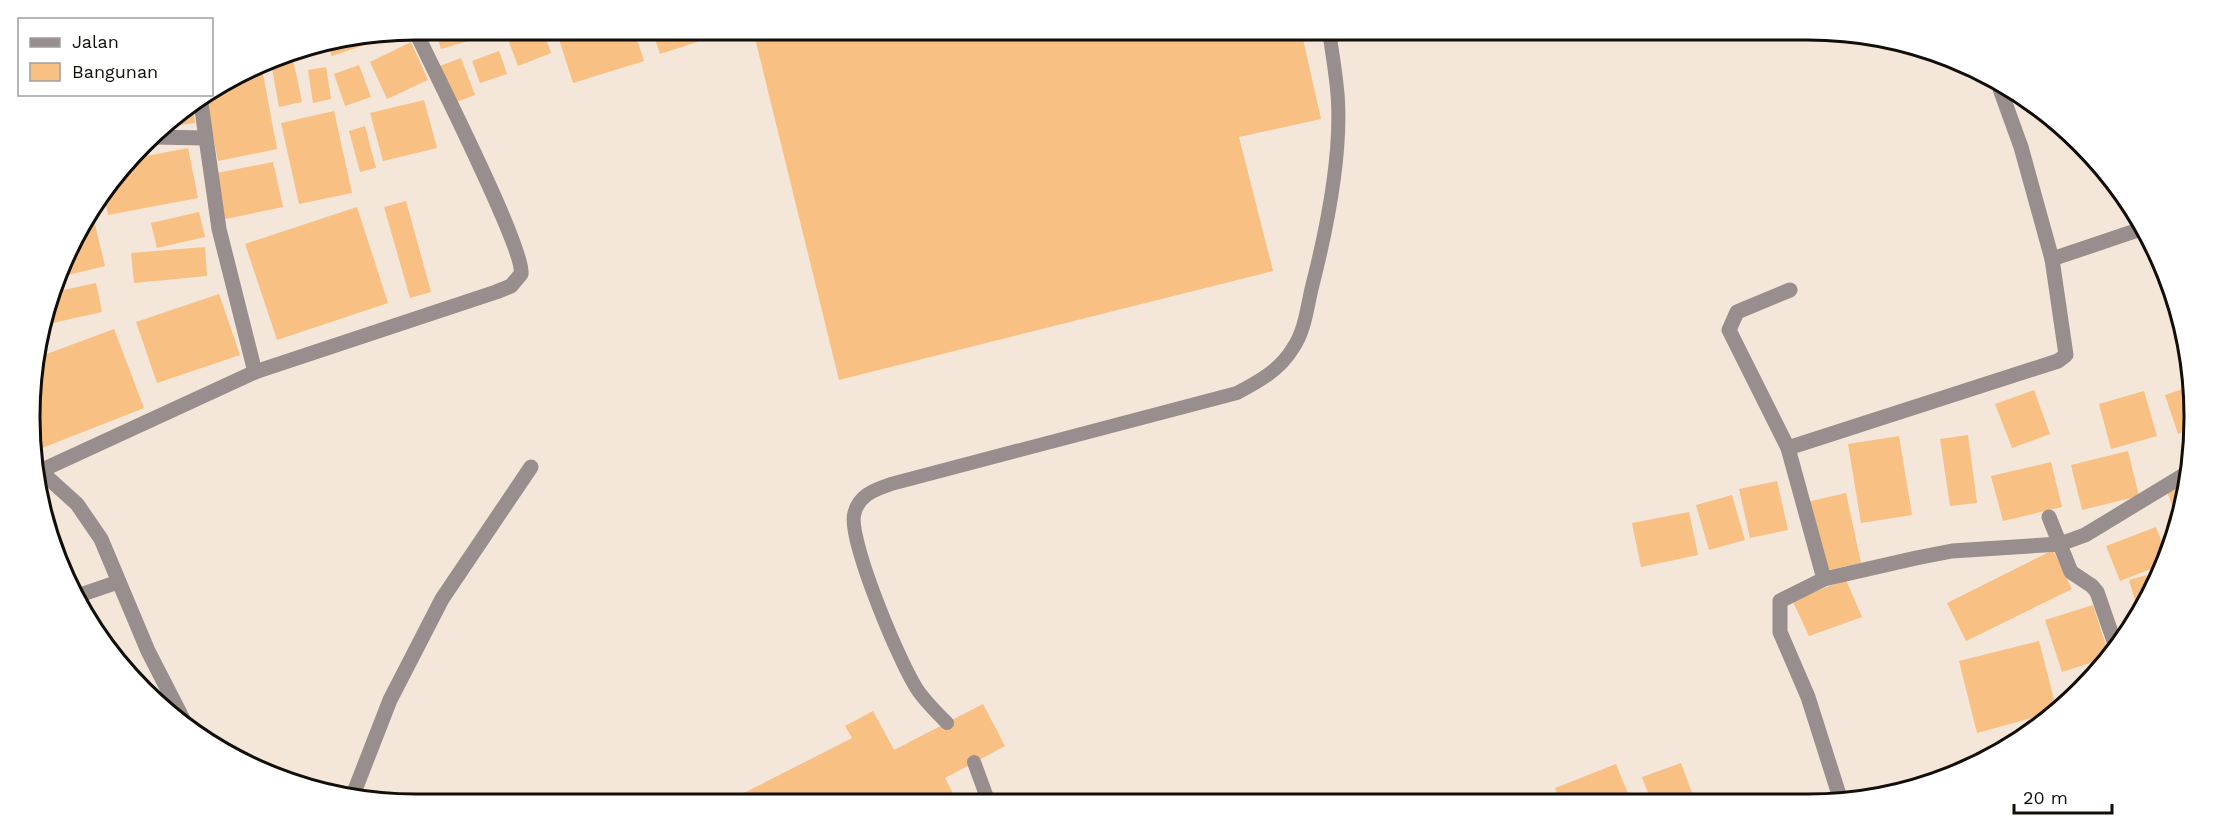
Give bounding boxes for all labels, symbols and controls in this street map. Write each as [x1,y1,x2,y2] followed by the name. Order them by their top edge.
[18,18,213,96] legend
[72,31,119,52] text: Jalan
[72,61,158,82] text: Bangunan
[2014,777,2112,815] scale bar
[2023,787,2068,808] text: 20 m

